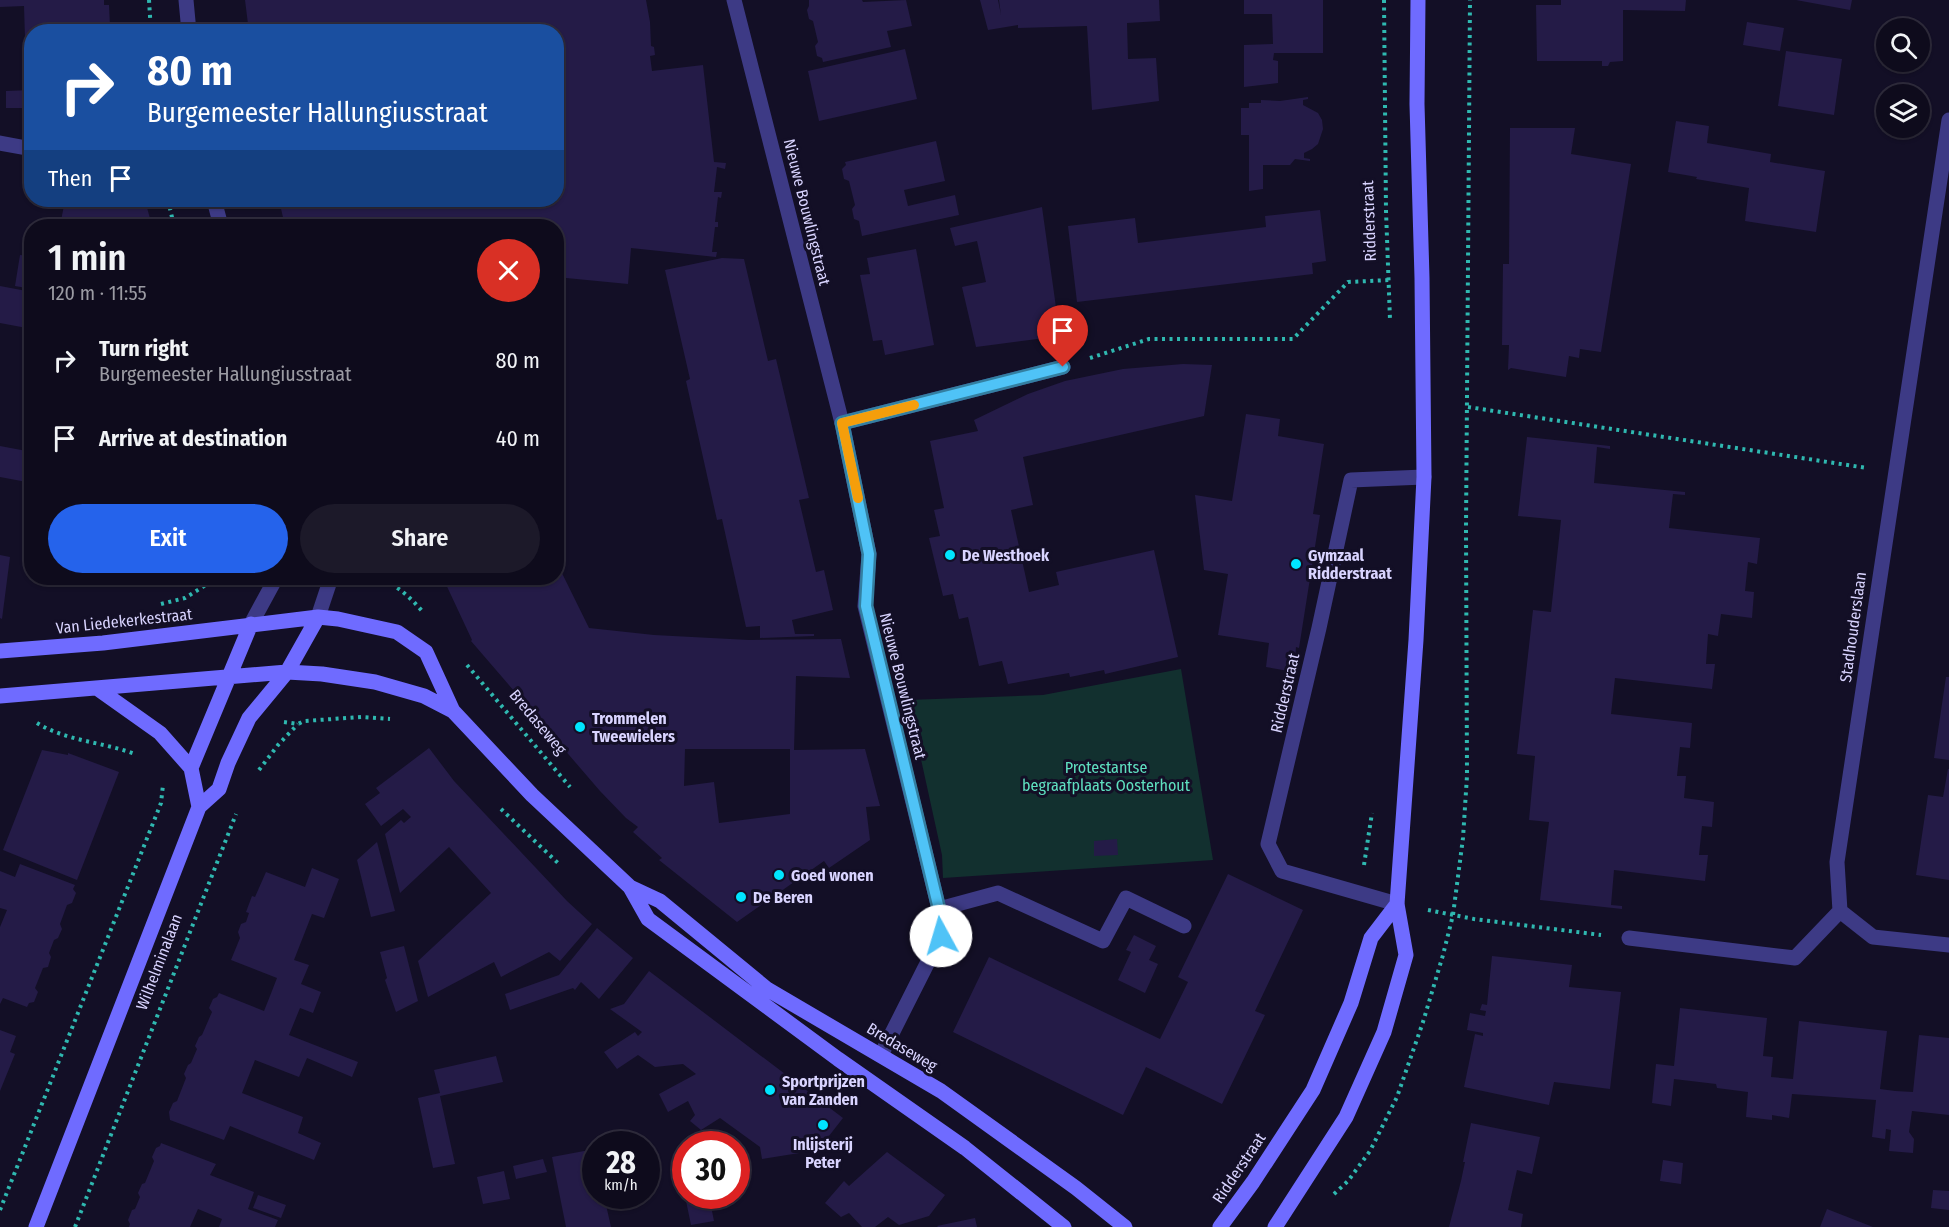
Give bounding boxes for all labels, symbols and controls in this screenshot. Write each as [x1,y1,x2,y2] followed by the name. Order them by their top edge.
[1876,18,1930,138] map controls
[1876,18,1930,72] button: search
[147,46,233,96] text: 80 m
[48,48,126,126] icon: right
[1876,84,1930,138] button: layers
[147,97,488,129] text: Burgemeester Hallungiusstraat
[780,137,835,288] street label: Nieuwe Bouwlingstraat
[104,162,137,195] icon: arrive
[48,165,92,192] text: Then
[1358,179,1380,262] street label: Ridderstraat
[48,236,126,280] text: 1 min
[477,239,540,302] button: close
[48,281,147,305] text: 120 m · 11:55
[1037,305,1088,367] pin
[1046,314,1079,347] icon: arrive
[99,335,188,362] text: Turn right
[48,344,81,377] icon: right
[495,347,540,374] text: 80 m
[99,362,352,386] text: Burgemeester Hallungiusstraat
[48,422,81,455] icon: arrive
[99,425,287,452] text: Arrive at destination
[496,425,540,452] text: 40 m
[48,504,288,573] button: Exit
[300,504,540,573] button: Share
[962,546,1050,565] place label: De Westhoek
[1308,546,1392,583] place label: Gymzaal Ridderstraat
[943,548,957,562] marker: De Westhoek
[1289,557,1303,571] marker: Gymzaal Ridderstraat
[1836,570,1870,684] street label: Stadhouderslaan
[55,604,194,638] street label: Van Liedekerkestraat
[876,611,931,762] street label: Nieuwe Bouwlingstraat
[1267,651,1304,735] street label: Ridderstraat
[505,686,571,759] street label: Bredaseweg
[592,709,675,746] place label: Trommelen Tweewielers
[573,720,587,734] marker: Trommelen Tweewielers
[1022,758,1191,795] park label: Protestantse begraafplaats Oosterhout
[791,866,874,885] place label: Goed wonen
[772,868,786,882] marker: Goed wonen
[753,888,813,907] place label: De Beren
[734,890,748,904] marker: De Beren
[909,904,973,968] position arrow
[132,911,186,1013] street label: Wilhelminalaan
[863,1019,941,1076] street label: Bredaseweg
[781,1072,865,1109] place label: Sportprijzen van Zanden
[763,1083,777,1097] marker: Sportprijzen van Zanden
[816,1118,830,1132] marker: Inlijsterij Peter
[1208,1128,1270,1207] street label: Ridderstraat
[672,1131,750,1209] speed limit sign: 30
[793,1135,853,1172] place label: Inlijsterij Peter
[606,1145,636,1181] text: 28
[604,1176,638,1194] text: km/h

